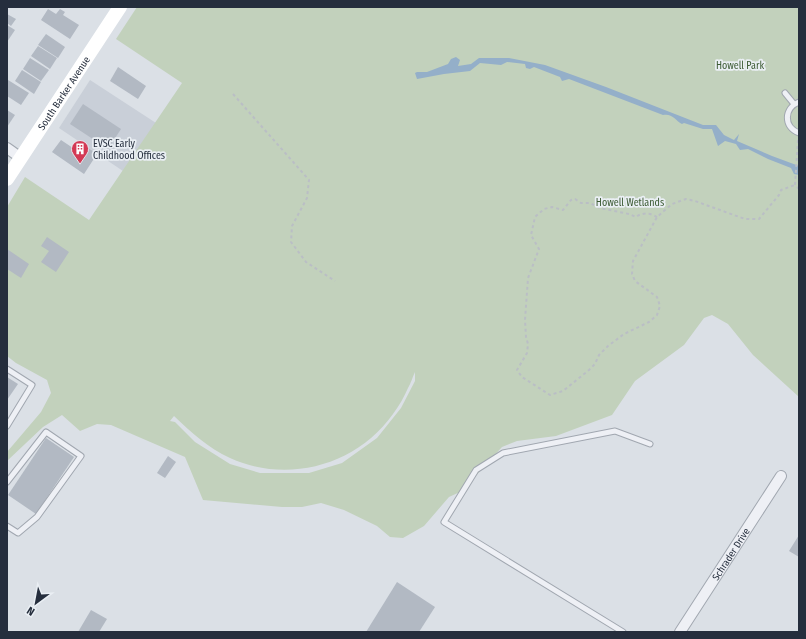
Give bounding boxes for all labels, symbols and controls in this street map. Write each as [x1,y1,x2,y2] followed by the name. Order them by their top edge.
[36,54,93,133] street label: South Barker Avenue
[716,60,764,72] park label: Howell Park
[93,138,165,162] place label: EVSC Early Childhood Offices
[70,139,90,164] building icon: EVSC Early Childhood Offices
[596,197,664,209] park label: Howell Wetlands
[710,526,753,583] street label: Schrader Drive
[16,583,56,623] north arrow
[25,604,37,618] text: N

